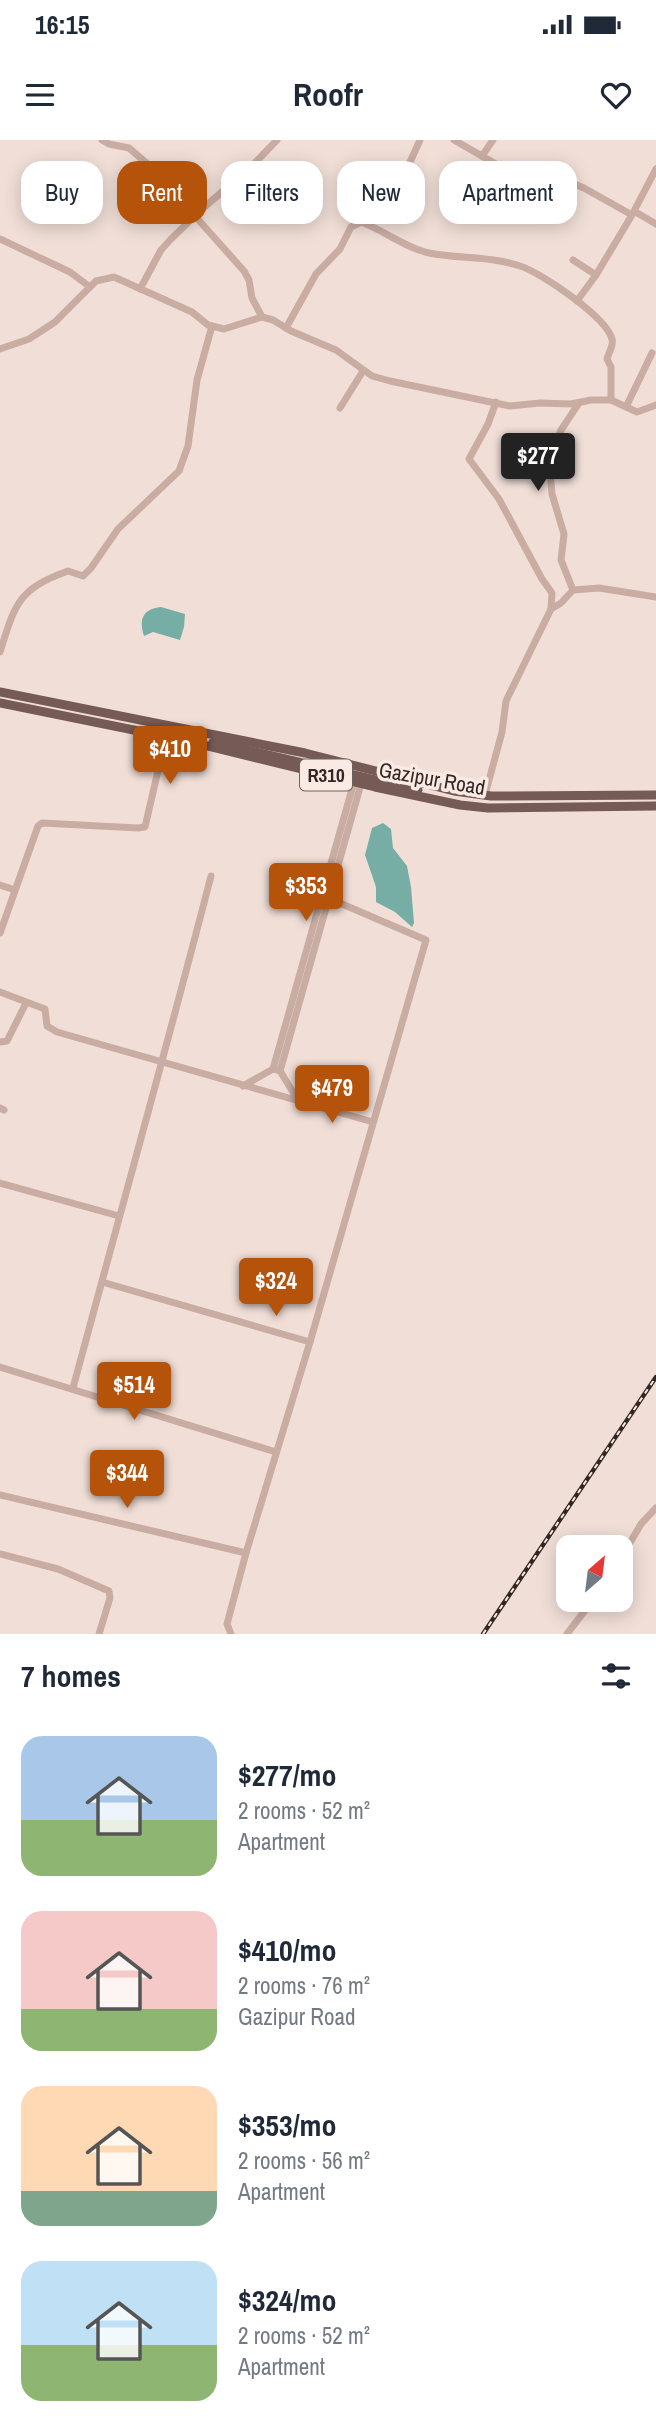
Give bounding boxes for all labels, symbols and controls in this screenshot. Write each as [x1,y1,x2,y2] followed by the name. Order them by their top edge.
[35,7,90,42] text: 16:15
[293,73,363,116] text: Roofr
[21,76,59,114] icon: menu
[597,76,635,114] icon: heart
[21,161,103,224] chip: Buy
[117,161,207,224] chip: Rent
[221,161,323,224] chip: Filters
[337,161,425,224] chip: New
[439,161,577,224] chip: Apartment
[497,434,579,493] pin: $277
[517,440,559,471] text: $277
[129,726,211,786] pin: $410
[149,733,191,764] text: $410
[377,755,487,802] street label: Gazipur Road
[300,760,352,790] road number: R310
[265,864,347,923] pin: $353
[285,870,327,901] text: $353
[291,1066,373,1125] pin: $479
[311,1072,353,1103] text: $479
[235,1258,317,1318] pin: $324
[255,1265,297,1296] text: $324
[93,1362,175,1422] pin: $514
[113,1369,155,1400] text: $514
[86,1450,168,1510] pin: $344
[106,1457,148,1488] text: $344
[556,1535,634,1612] north arrow
[556,1535,633,1612] map controls
[21,1656,121,1696] text: 7 homes
[597,1657,635,1695] icon: filters
[238,1755,336,1795] text: $277/mo
[77,1764,161,1848] icon: home
[238,1795,370,1826] text: 2 rooms · 52 m²
[238,1826,325,1857] text: Apartment
[238,1930,336,1970] text: $410/mo
[77,1939,161,2023] icon: home
[238,1970,370,2001] text: 2 rooms · 76 m²
[238,2001,355,2032] text: Gazipur Road
[238,2105,336,2145] text: $353/mo
[77,2114,161,2198] icon: home
[238,2145,370,2176] text: 2 rooms · 56 m²
[238,2176,325,2207] text: Apartment
[238,2280,336,2320] text: $324/mo
[77,2289,161,2373] icon: home
[238,2320,370,2351] text: 2 rooms · 52 m²
[238,2351,325,2382] text: Apartment

